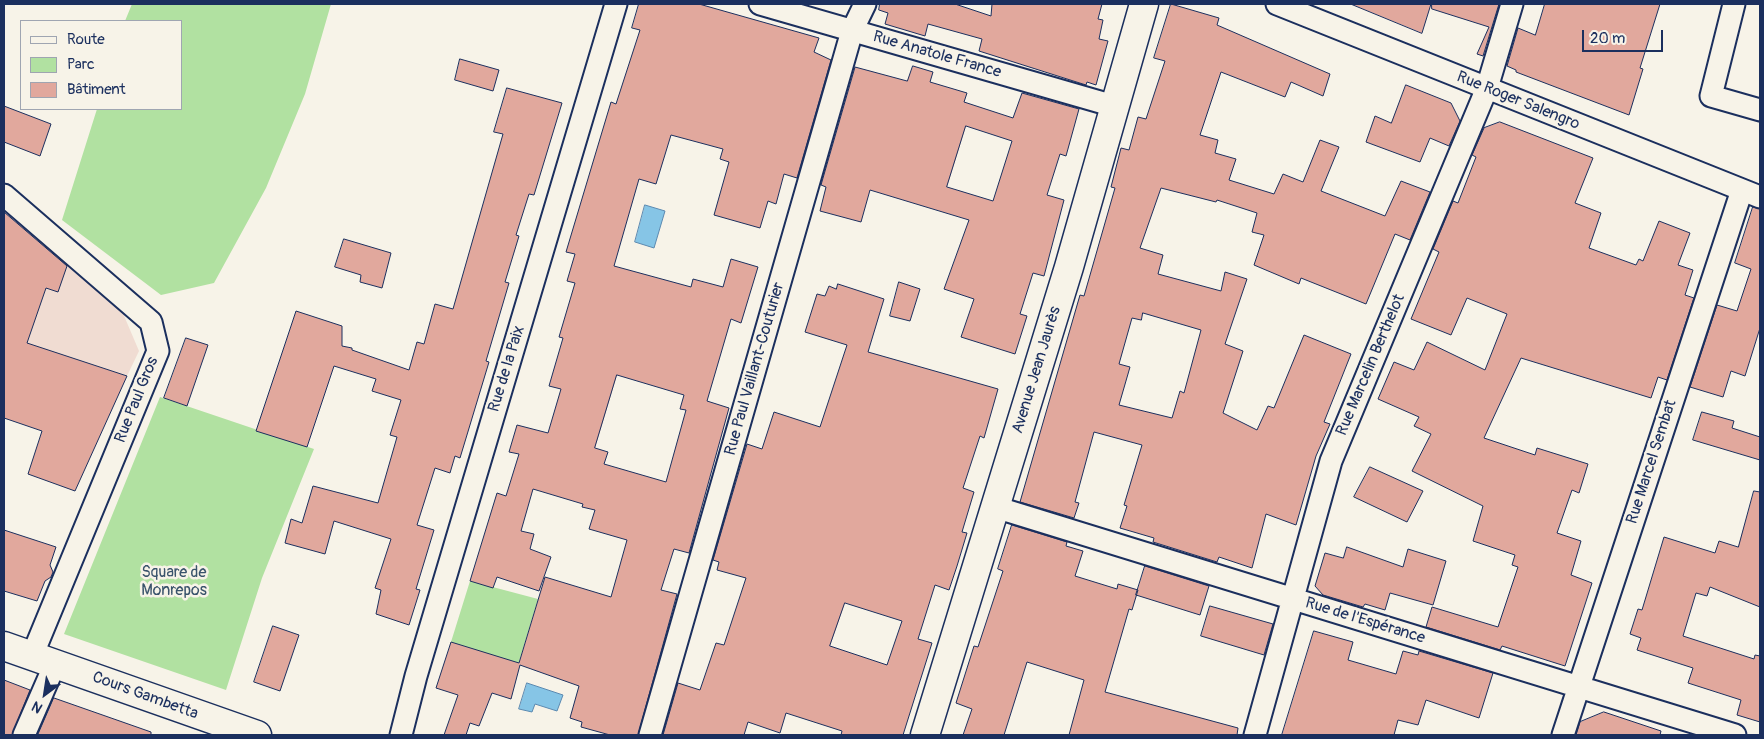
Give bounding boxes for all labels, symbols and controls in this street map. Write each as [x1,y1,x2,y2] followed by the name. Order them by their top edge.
[20,20,182,110] legend
[1584,20,1665,52] scale bar
[871,27,1003,83] street label: Rue Anatole France
[1590,29,1625,48] text: 20 m
[67,30,105,49] text: Route
[67,55,95,74] text: Parc
[1454,68,1582,134] street label: Rue Roger Salengro
[67,80,126,99] text: Bâtiment
[721,280,789,458] street label: Rue Paul Vaillant-Couturier
[1333,291,1409,439] street label: Rue Marcelin Berthelot
[1009,304,1065,436] street label: Avenue Jean Jaurès
[485,324,529,414] street label: Rue de la Paix
[111,354,163,446] street label: Rue Paul Gros
[1623,398,1681,526] street label: Rue Marcel Sembat
[141,563,207,601] park label: Square de Monrepos
[1303,594,1427,648] street label: Rue de l'Espérance
[89,668,201,724] street label: Cours Gambetta
[20,669,70,719] north arrow
[29,698,45,717] text: N

